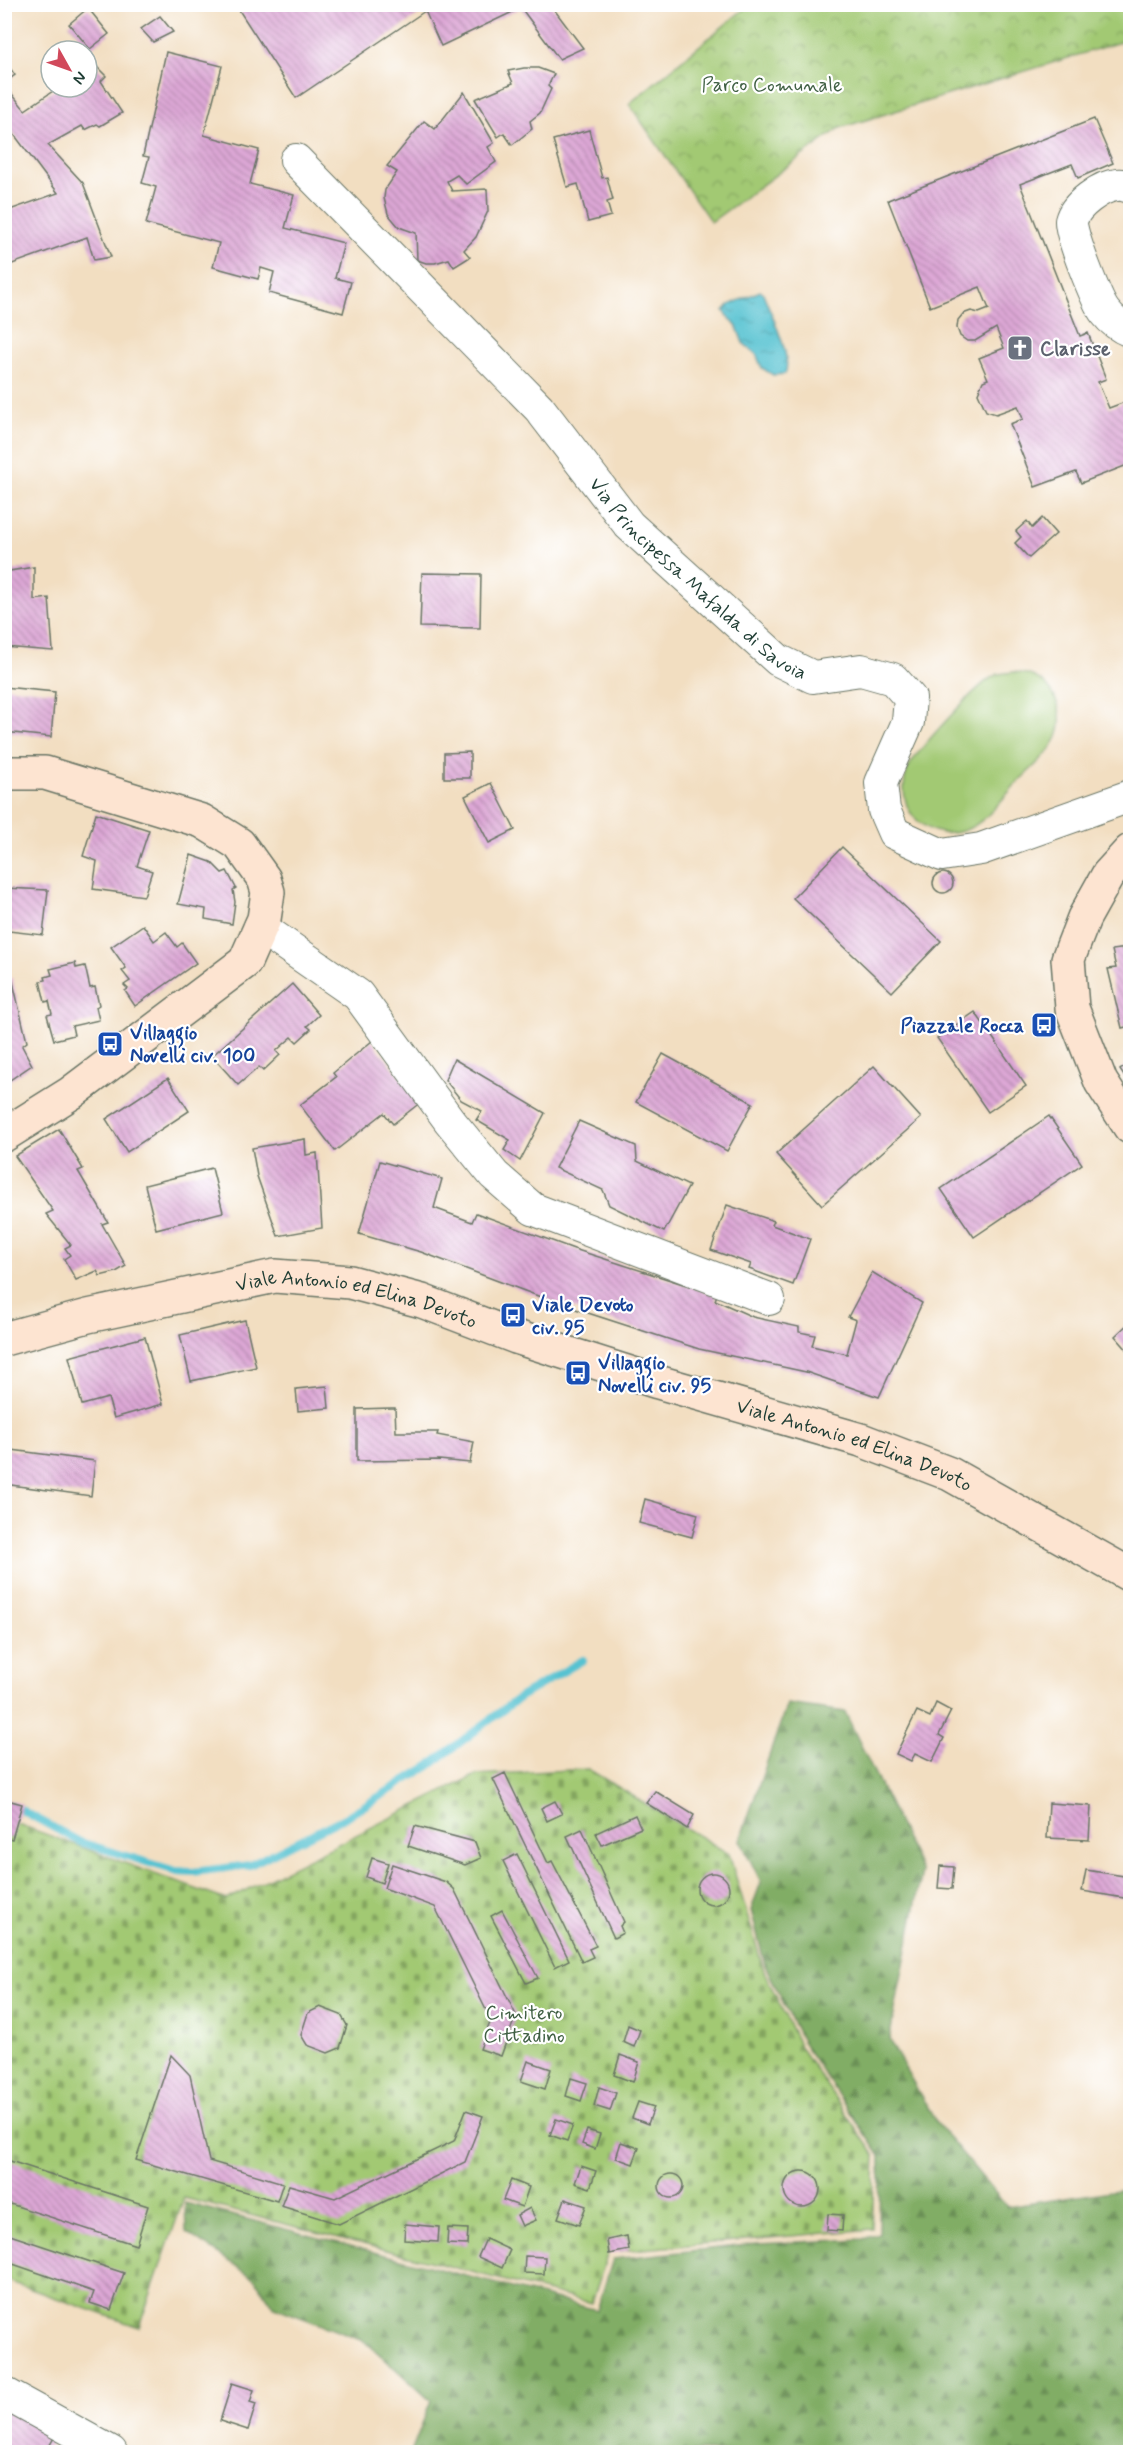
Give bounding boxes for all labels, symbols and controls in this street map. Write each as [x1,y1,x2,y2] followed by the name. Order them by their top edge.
[39,39,99,99] north arrow
[68,67,91,89] text: N
[702,72,842,99] park label: Parco Comunale
[1005,333,1035,363] church icon: Clarisse
[1040,336,1111,363] place label: Clarisse
[582,472,811,687] street label: Via Principessa Mafalda di Savoia
[1029,1010,1059,1040] bus stop icon: Piazzale Rocca
[901,1013,1024,1040] place label: Piazzale Rocca
[130,1020,255,1070] place label: Villaggio Novelli civ. 100
[95,1029,125,1059] bus stop icon: Villaggio Novelli civ. 100
[233,1264,480,1336] street label: Viale Antonio ed Elina Devoto
[532,1292,634,1342] place label: Viale Devoto civ. 95
[498,1300,528,1330] bus stop icon: Viale Devoto civ. 95
[598,1350,712,1400] place label: Villaggio Novelli civ. 95
[563,1358,593,1388] bus stop icon: Villaggio Novelli civ. 95
[733,1393,977,1499] street label: Viale Antonio ed Elina Devoto
[483,2000,565,2050] park label: Cimitero Cittadino

